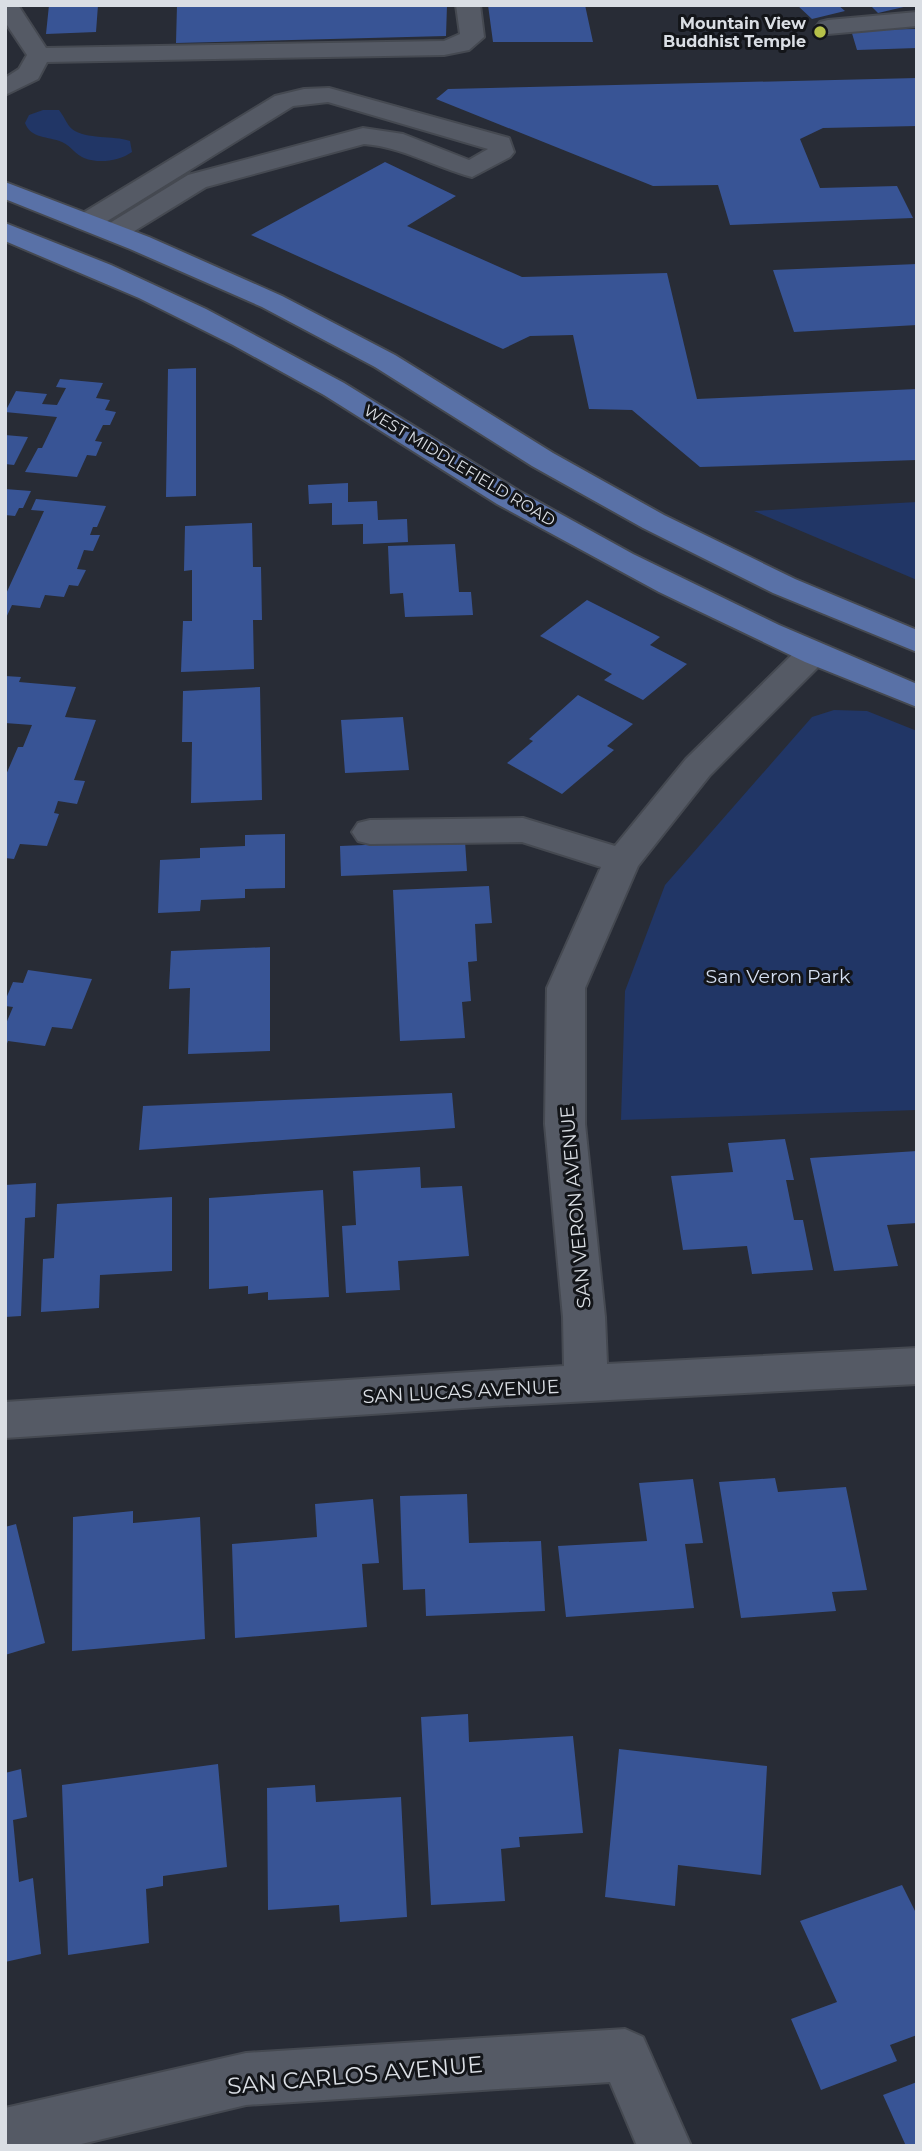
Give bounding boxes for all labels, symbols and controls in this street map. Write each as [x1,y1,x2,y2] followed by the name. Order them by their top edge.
[663,14,806,51] place label: Mountain View Buddhist Temple
[812,24,828,40] marker: Mountain View Buddhist Temple
[361,401,559,530] street label: WEST MIDDLEFIELD ROAD
[706,965,851,988] park label: San Veron Park
[555,1105,596,1309] street label: SAN VERON AVENUE
[362,1375,560,1408] street label: SAN LUCAS AVENUE
[226,2050,484,2100] street label: SAN CARLOS AVENUE

